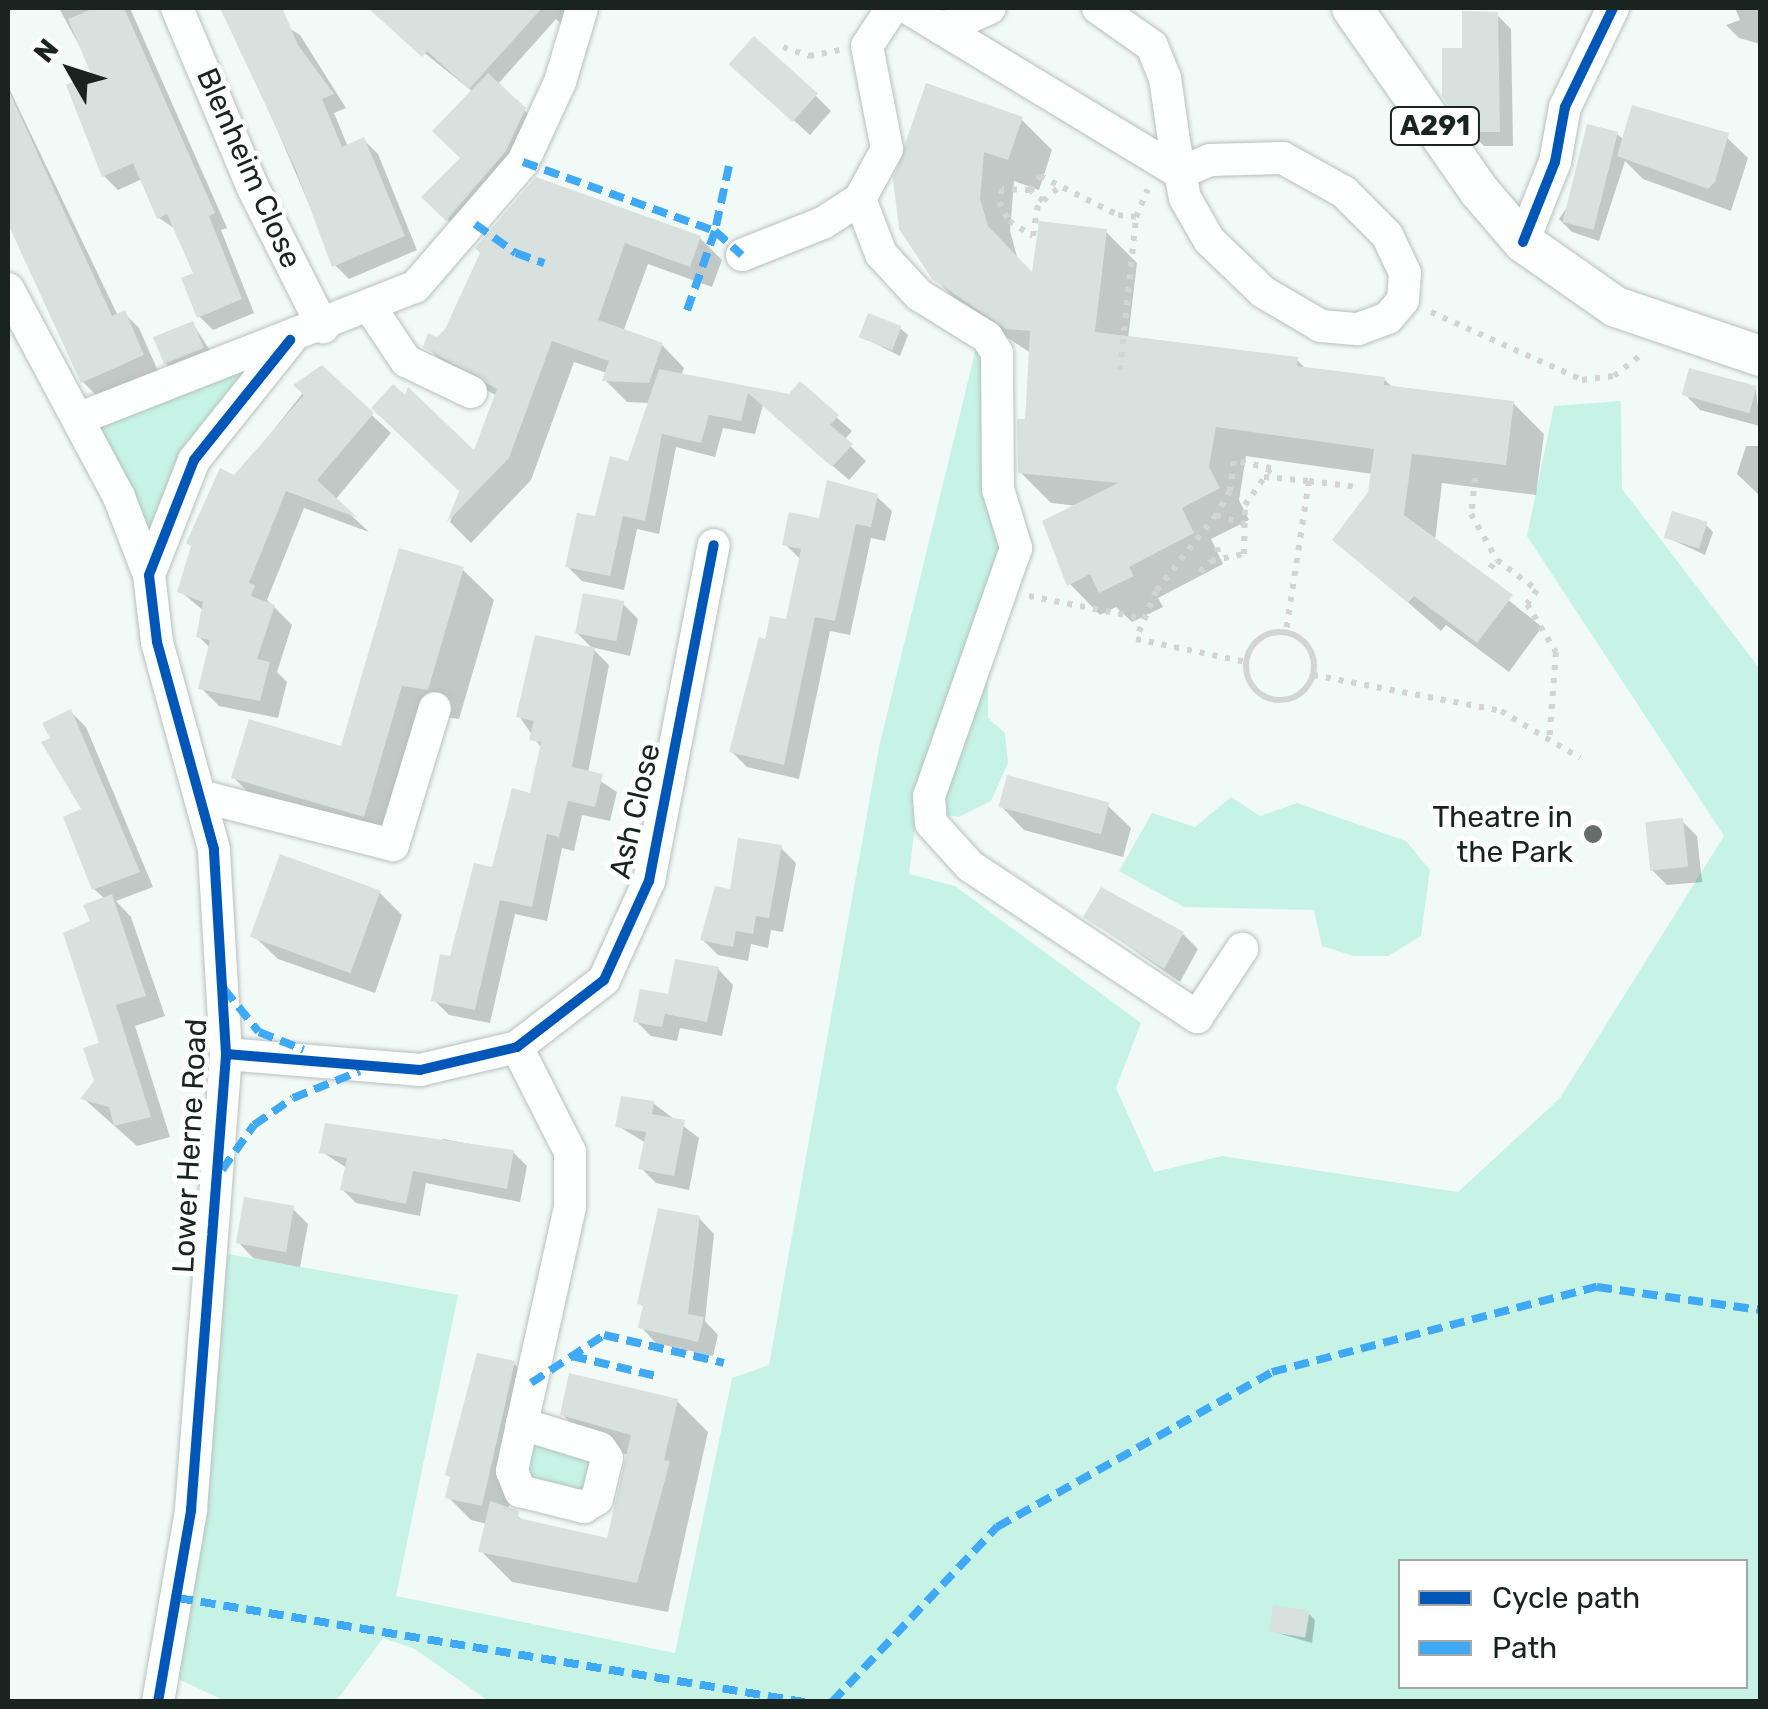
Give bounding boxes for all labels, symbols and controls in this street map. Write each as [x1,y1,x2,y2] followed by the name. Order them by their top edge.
[20,20,120,120] north arrow
[27,33,65,69] text: N
[189,62,309,274] street label: Blenheim Close
[1388,103,1482,149] road number: A291
[602,740,668,882] street label: Ash Close
[1432,799,1573,870] place label: Theatre in the Park
[1582,823,1604,845] marker: Theatre in the Park
[165,1017,215,1275] street label: Lower Herne Road
[1398,1559,1748,1689] legend
[1492,1580,1640,1616] text: Cycle path
[1492,1630,1557,1666] text: Path

